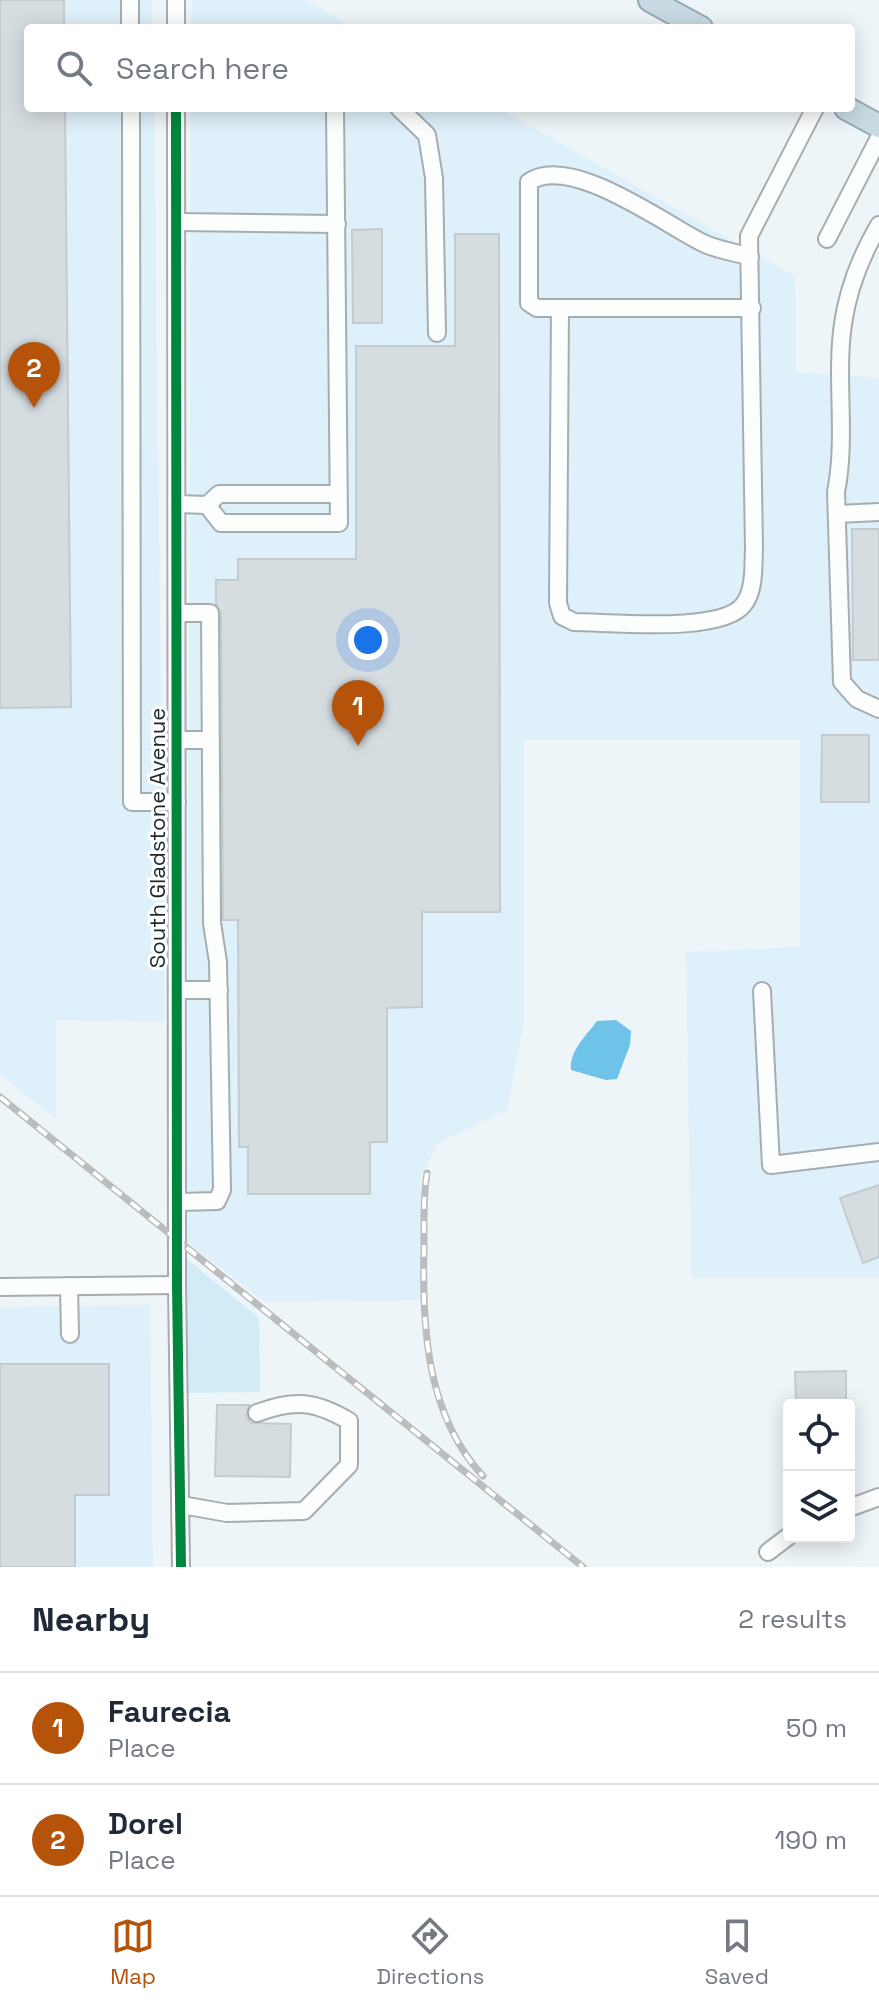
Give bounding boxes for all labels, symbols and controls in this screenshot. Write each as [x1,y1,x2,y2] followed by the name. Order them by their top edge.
[24,24,855,112] search box
[52,46,96,90] icon: search
[116,49,289,88] text: Search here
[8,342,60,408] pin: 2
[348,620,388,660] your location
[332,680,384,746] pin: 1
[143,708,171,968] street label: South Gladstone Avenue
[783,1399,855,1543] map controls
[783,1399,855,1471] button: locate
[783,1471,855,1543] button: layers
[32,1598,150,1641] text: Nearby
[738,1602,847,1636] text: 2 results
[108,1692,231,1731] text: Faurecia
[52,1711,64,1745] text: 1
[786,1711,847,1745] text: 50 m
[108,1731,176,1765] text: Place
[108,1804,183,1843] text: Dorel
[50,1823,66,1857] text: 2
[775,1823,847,1857] text: 190 m
[108,1843,176,1877] text: Place
[110,1914,156,1990] tab: Map
[376,1914,484,1990] tab: Directions
[705,1914,769,1990] tab: Saved

